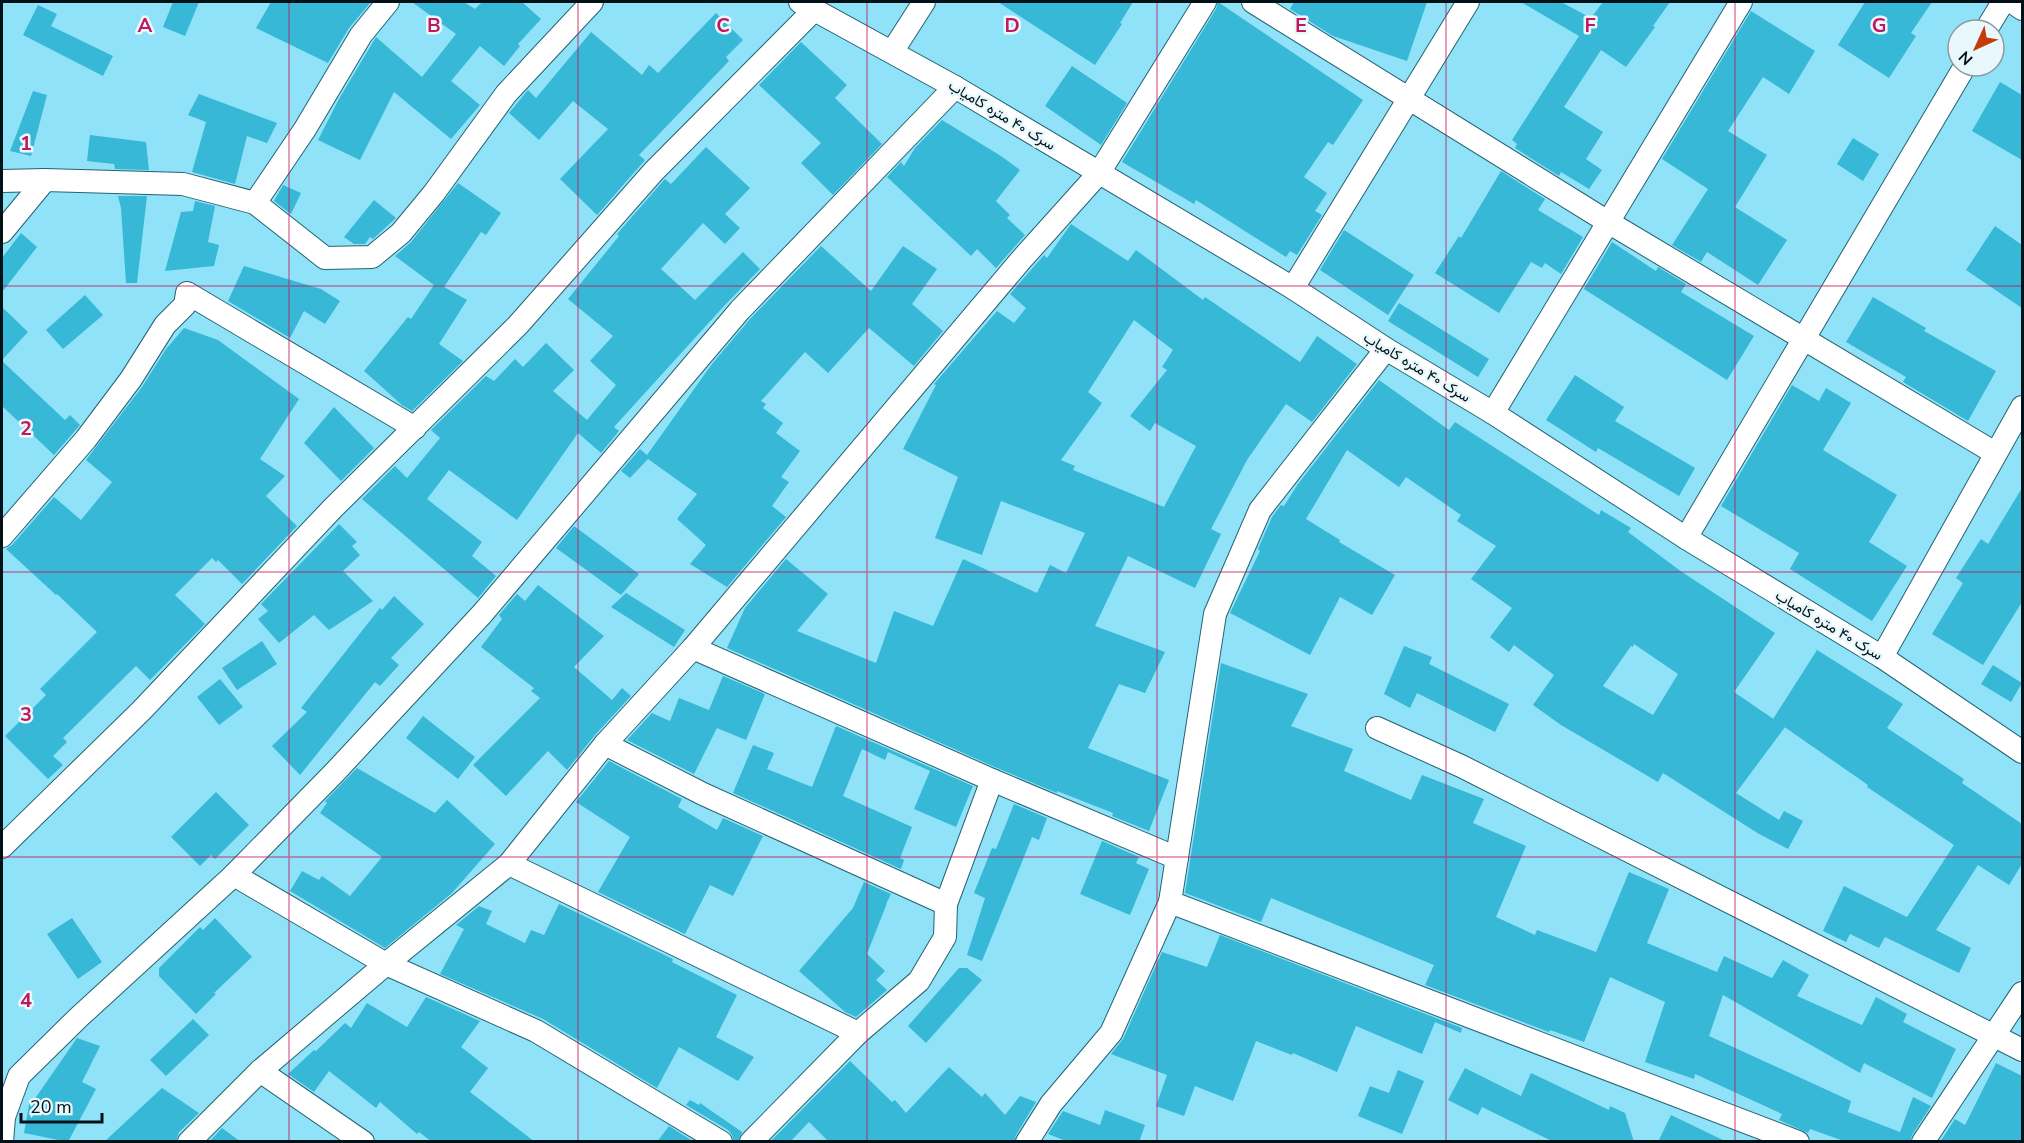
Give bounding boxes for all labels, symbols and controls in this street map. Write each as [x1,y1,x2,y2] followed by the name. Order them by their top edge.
[138,12,153,39] text: A
[427,12,441,39] text: B
[716,12,730,39] text: C
[1004,12,1020,39] text: D
[1295,12,1307,39] text: E
[1584,12,1596,39] text: F
[1872,12,1886,39] text: G
[1946,18,2006,78] north arrow
[1954,46,1978,70] text: N
[945,75,1060,155] street label: سرک ۴۰ متره کامیاب
[20,130,32,157] text: 1
[1360,327,1475,407] street label: سرک ۴۰ متره کامیاب
[20,415,32,442] text: 2
[1772,585,1887,665] street label: سرک ۴۰ متره کامیاب
[20,701,32,728] text: 3
[20,987,32,1014] text: 4
[21,1086,102,1124] scale bar
[30,1095,72,1119] text: 20 m

